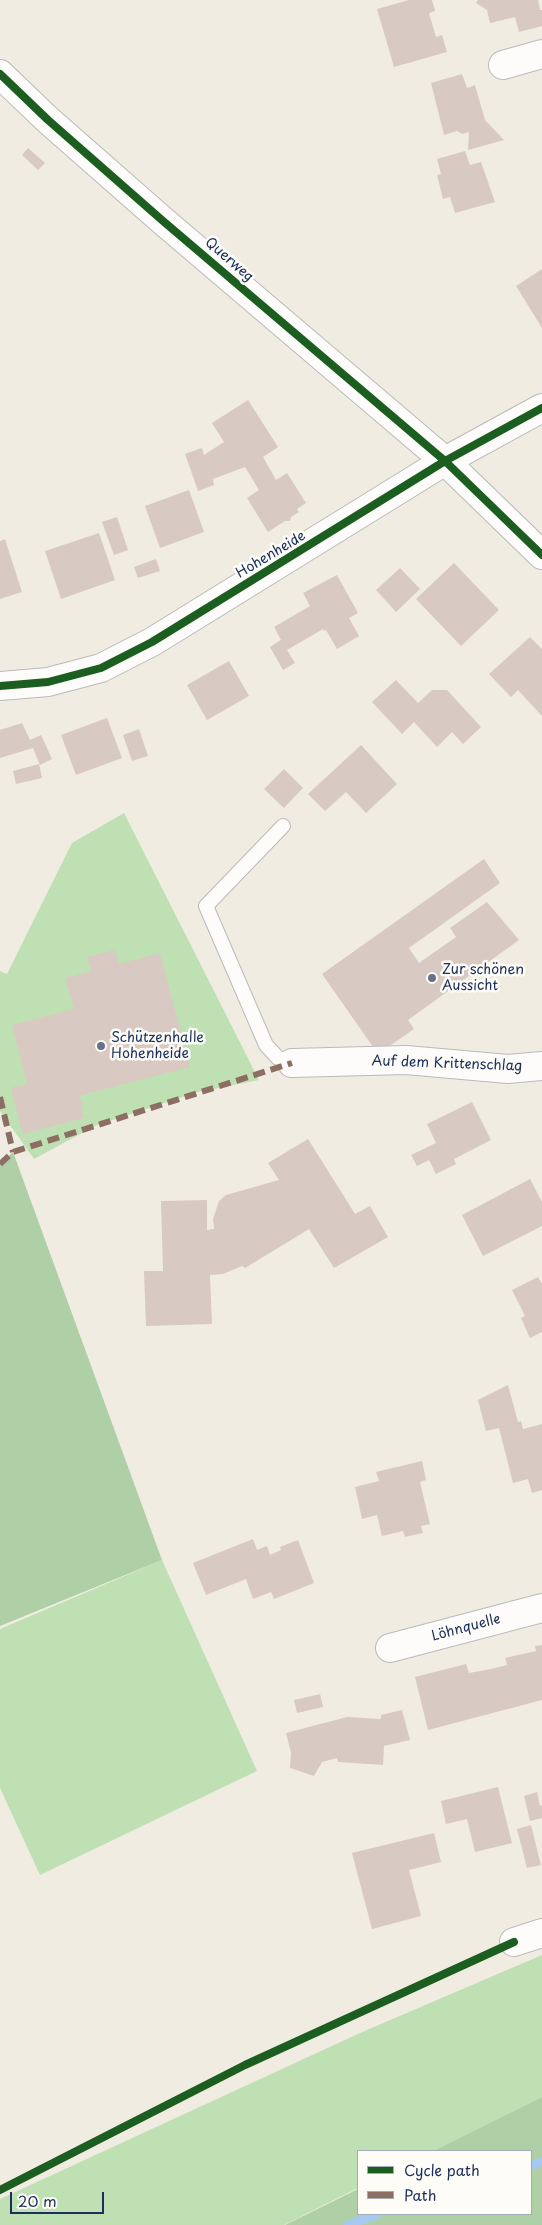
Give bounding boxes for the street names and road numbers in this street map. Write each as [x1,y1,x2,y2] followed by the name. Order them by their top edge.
[201,234,257,286] street label: Querweg
[233,528,309,582] street label: Hohenheide
[371,1053,523,1075] street label: Auf dem Krittenschlag
[430,1611,502,1645] street label: Löhnquelle

